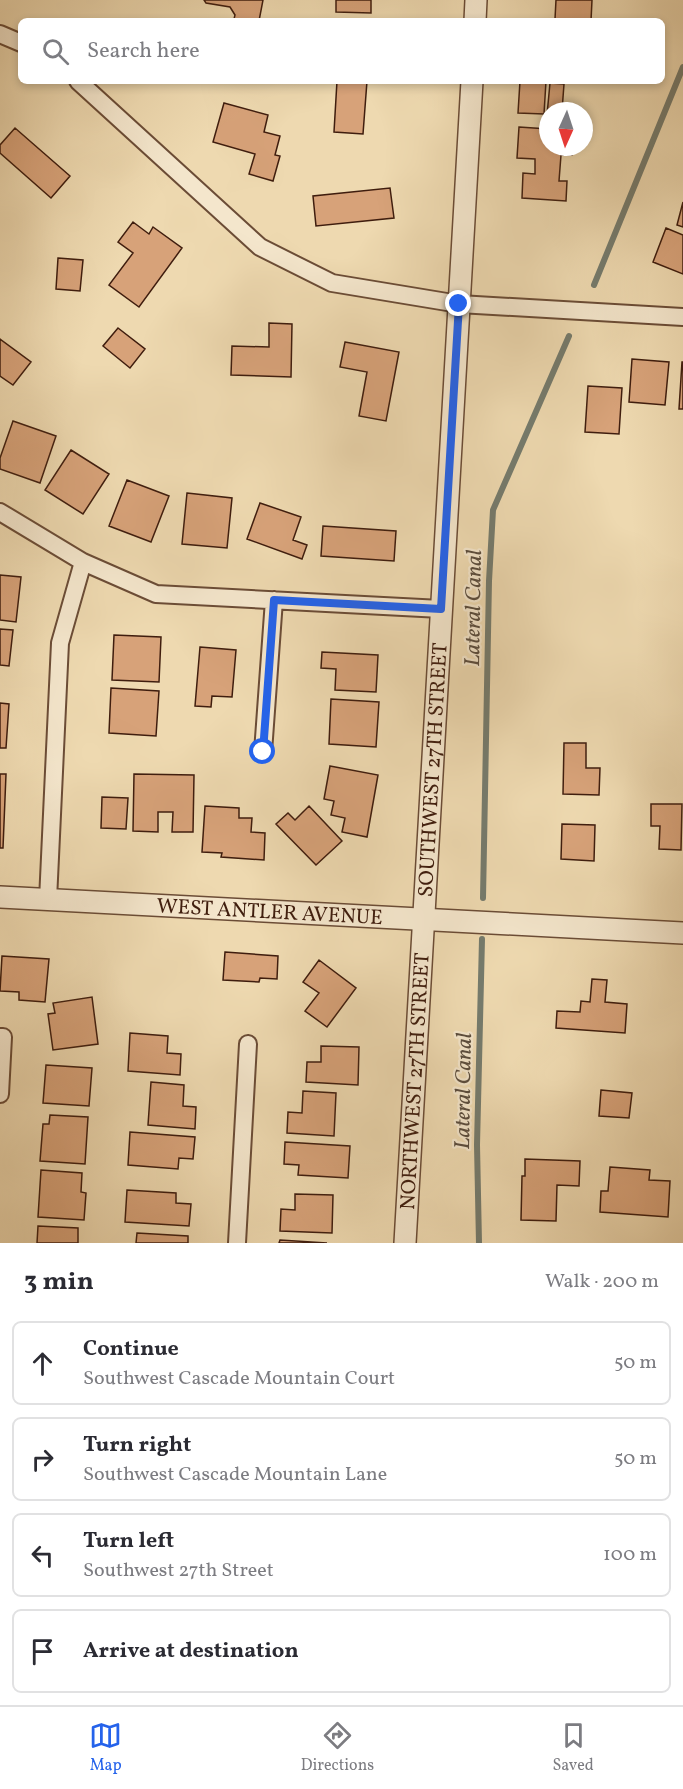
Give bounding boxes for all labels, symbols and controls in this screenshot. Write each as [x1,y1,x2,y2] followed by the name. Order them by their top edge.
[18,18,665,84] search box
[39,35,72,68] icon: search
[87,36,200,67] text: Search here
[539,102,593,156] north arrow
[445,290,471,316] route end
[458,549,491,667] water label: Lateral Canal
[412,642,456,898] street label: SOUTHWEST 27TH STREET
[249,738,275,764] route start
[156,892,383,933] street label: WEST ANTLER AVENUE
[394,952,438,1211] street label: NORTHWEST 27TH STREET
[448,1032,481,1150] water label: Lateral Canal
[24,1264,94,1300] text: 3 min
[545,1268,659,1296] text: Walk · 200 m
[83,1334,179,1365] text: Continue
[26,1347,59,1380] icon: ahead
[614,1349,657,1377] text: 50 m
[83,1365,395,1393] text: Southwest Cascade Mountain Court
[83,1430,191,1461] text: Turn right
[26,1443,59,1476] icon: right
[614,1445,657,1473] text: 50 m
[83,1461,387,1489] text: Southwest Cascade Mountain Lane
[83,1526,174,1557] text: Turn left
[26,1539,59,1572] icon: left
[603,1541,657,1569] text: 100 m
[83,1557,274,1585] text: Southwest 27th Street
[26,1635,59,1668] icon: arrive
[83,1636,299,1667] text: Arrive at destination
[89,1719,122,1777] tab: Map
[301,1719,374,1777] tab: Directions
[553,1719,594,1777] tab: Saved

